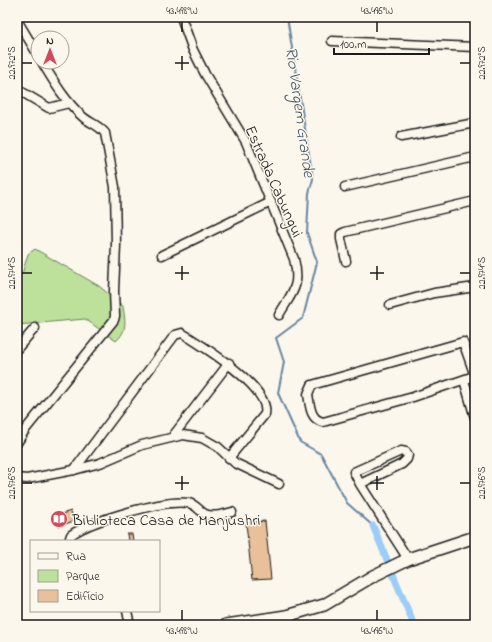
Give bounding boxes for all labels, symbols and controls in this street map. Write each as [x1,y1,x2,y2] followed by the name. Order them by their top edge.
[166,4,198,19] text: 43.498°W
[361,4,393,19] text: 43.496°W
[30,30,70,70] north arrow
[334,30,429,56] scale bar
[46,33,54,49] text: N
[340,36,367,54] text: 100 m
[277,45,321,180] water label: Rio Vargem Grande
[5,46,20,80] text: 22.972°S
[475,46,490,80] text: 22.972°S
[238,122,309,242] street label: Estrada Cabungui
[5,256,20,289] text: 22.974°S
[475,256,490,289] text: 22.974°S
[5,466,20,499] text: 22.976°S
[475,466,490,499] text: 22.976°S
[49,509,69,529] library icon: Biblioteca Casa de Manjushri
[71,509,260,533] place label: Biblioteca Casa de Manjushri
[30,540,160,612] legend
[66,548,86,566] text: Rua
[66,568,100,586] text: Parque
[66,588,104,606] text: Edifício
[166,624,198,639] text: 43.498°W
[361,624,393,639] text: 43.496°W

